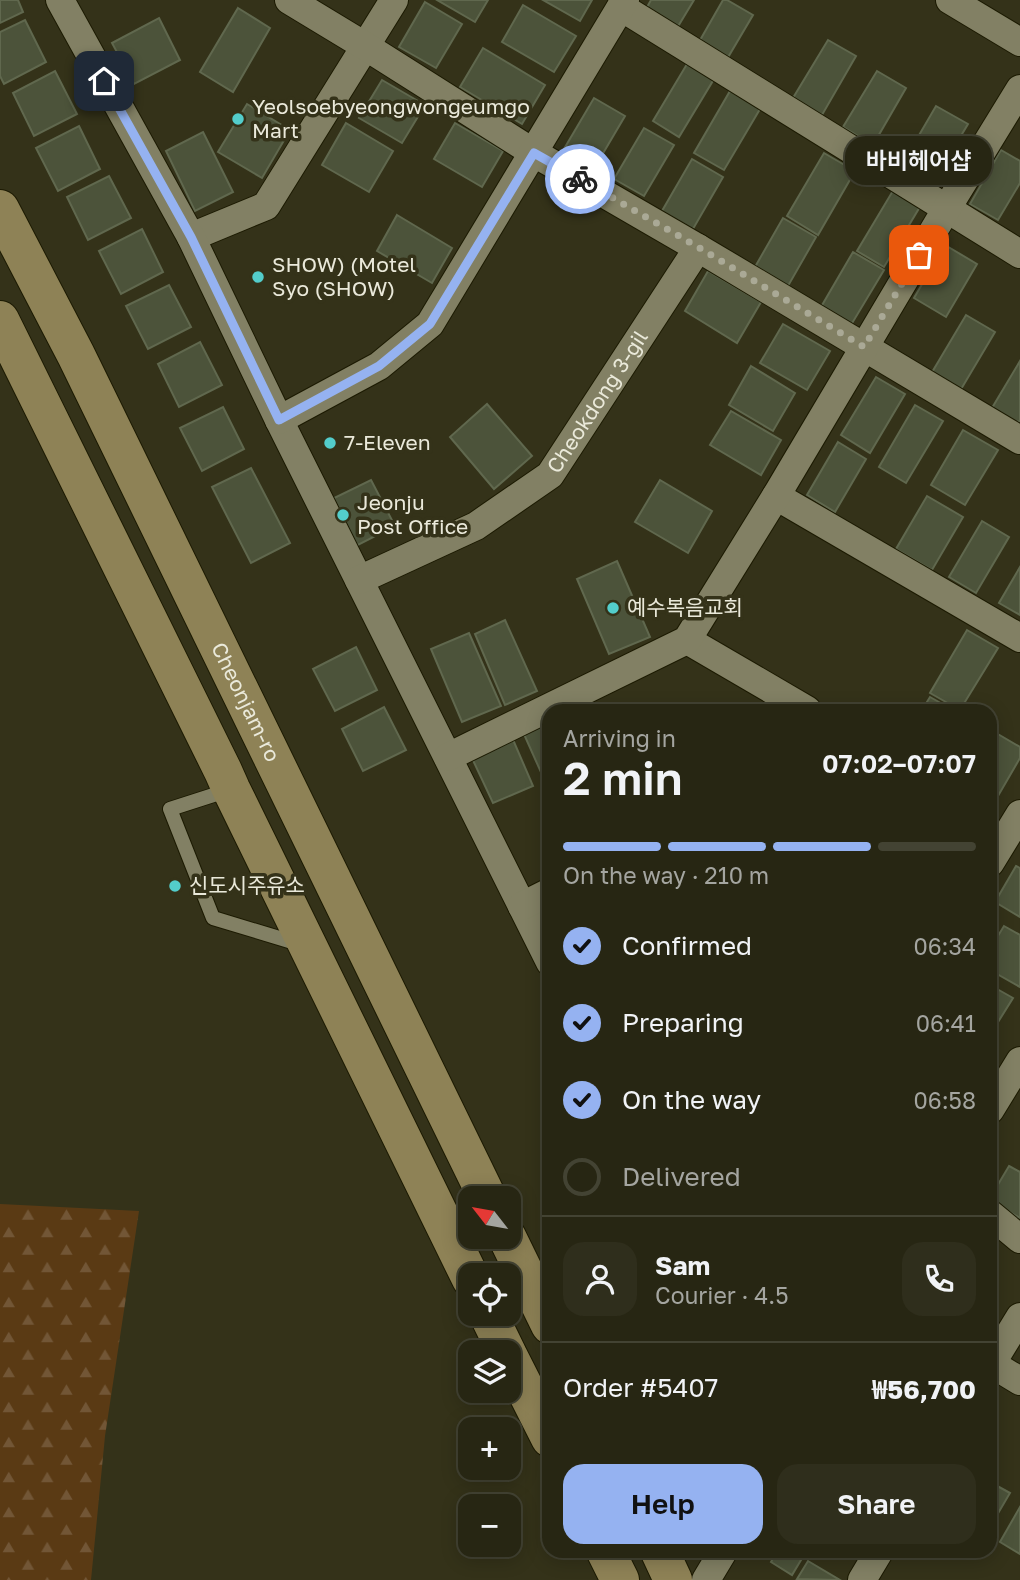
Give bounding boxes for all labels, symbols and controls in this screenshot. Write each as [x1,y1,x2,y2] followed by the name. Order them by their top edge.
[74,51,134,111] pin
[85,62,123,100] icon: home
[252,93,530,143] place label: Yeolsoebyeongwongeumgo Mart
[230,111,246,127] marker: Yeolsoebyeongwongeumgo Mart
[846,136,992,185] callout: 바비헤어샵
[545,144,615,214] courier
[866,146,971,174] text: 바비헤어샵
[561,160,599,198] icon: bike
[889,225,949,285] pin
[900,236,938,274] icon: bag
[272,251,416,301] place label: SHOW) (Motel Syo (SHOW)
[250,269,266,285] marker: SHOW) (Motel Syo (SHOW)
[541,325,653,478] street label: Cheokdong 3-gil
[344,429,431,455] place label: 7-Eleven
[322,435,338,451] marker: 7-Eleven
[357,489,468,539] place label: Jeonju Post Office
[335,507,351,523] marker: Jeonju Post Office
[627,594,743,620] place label: 예수복음교회
[605,600,621,616] marker: 예수복음교회
[206,638,287,766] street label: Cheonjam-ro
[563,724,676,752] text: Arriving in
[822,748,976,779] text: 07:02–07:07
[563,750,683,805] text: 2 min
[563,861,769,889] text: On the way · 210 m
[189,872,305,898] place label: 신도시주유소
[167,878,183,894] marker: 신도시주유소
[563,927,601,965] icon: check
[622,930,752,961] text: Confirmed
[913,932,976,960] text: 06:34
[563,1004,601,1042] icon: check
[622,1007,744,1038] text: Preparing
[916,1009,976,1037] text: 06:41
[563,1081,601,1119] icon: check
[622,1084,761,1115] text: On the way
[914,1086,976,1114] text: 06:58
[622,1161,741,1192] text: Delivered
[458,1186,522,1250] north arrow
[458,1186,521,1557] map controls
[563,1242,637,1316] button: person
[902,1242,976,1316] button: phone
[655,1250,710,1281] text: Sam
[458,1263,521,1326] button: locate
[655,1281,788,1309] text: Courier · 4.5
[458,1340,521,1403] button: layers
[563,1372,718,1403] text: Order #5407
[872,1374,976,1405] text: ₩56,700
[458,1417,521,1480] button: +
[563,1464,763,1544] button: Help
[777,1464,976,1544] button: Share
[458,1494,521,1557] button: −

